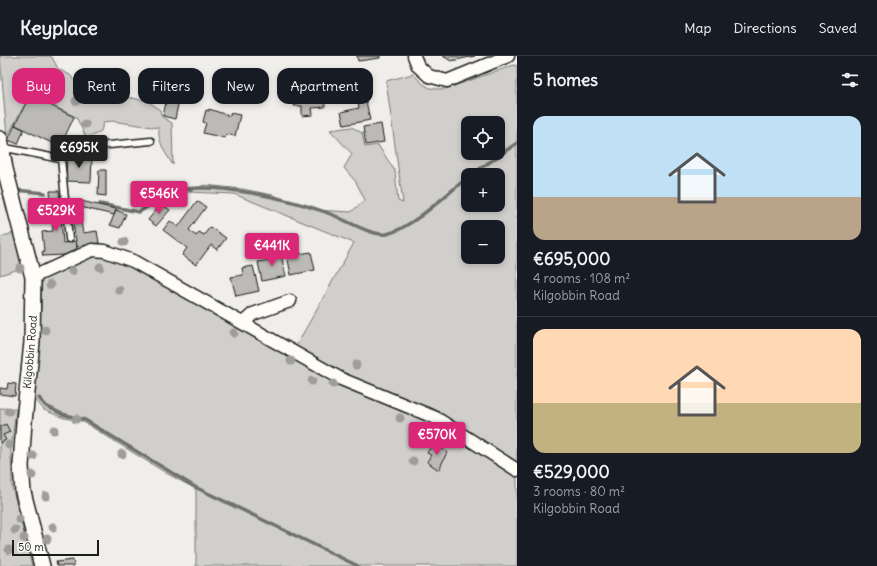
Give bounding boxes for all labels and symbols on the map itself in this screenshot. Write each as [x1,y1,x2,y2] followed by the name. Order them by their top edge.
[51,135,107,169] pin: €695K
[131,181,187,215] pin: €546K
[28,198,84,232] pin: €529K
[244,233,300,267] pin: €441K
[20,314,40,389] street label: Kilgobbin Road
[409,422,465,456] pin: €570K
[12,538,99,557] scale bar

